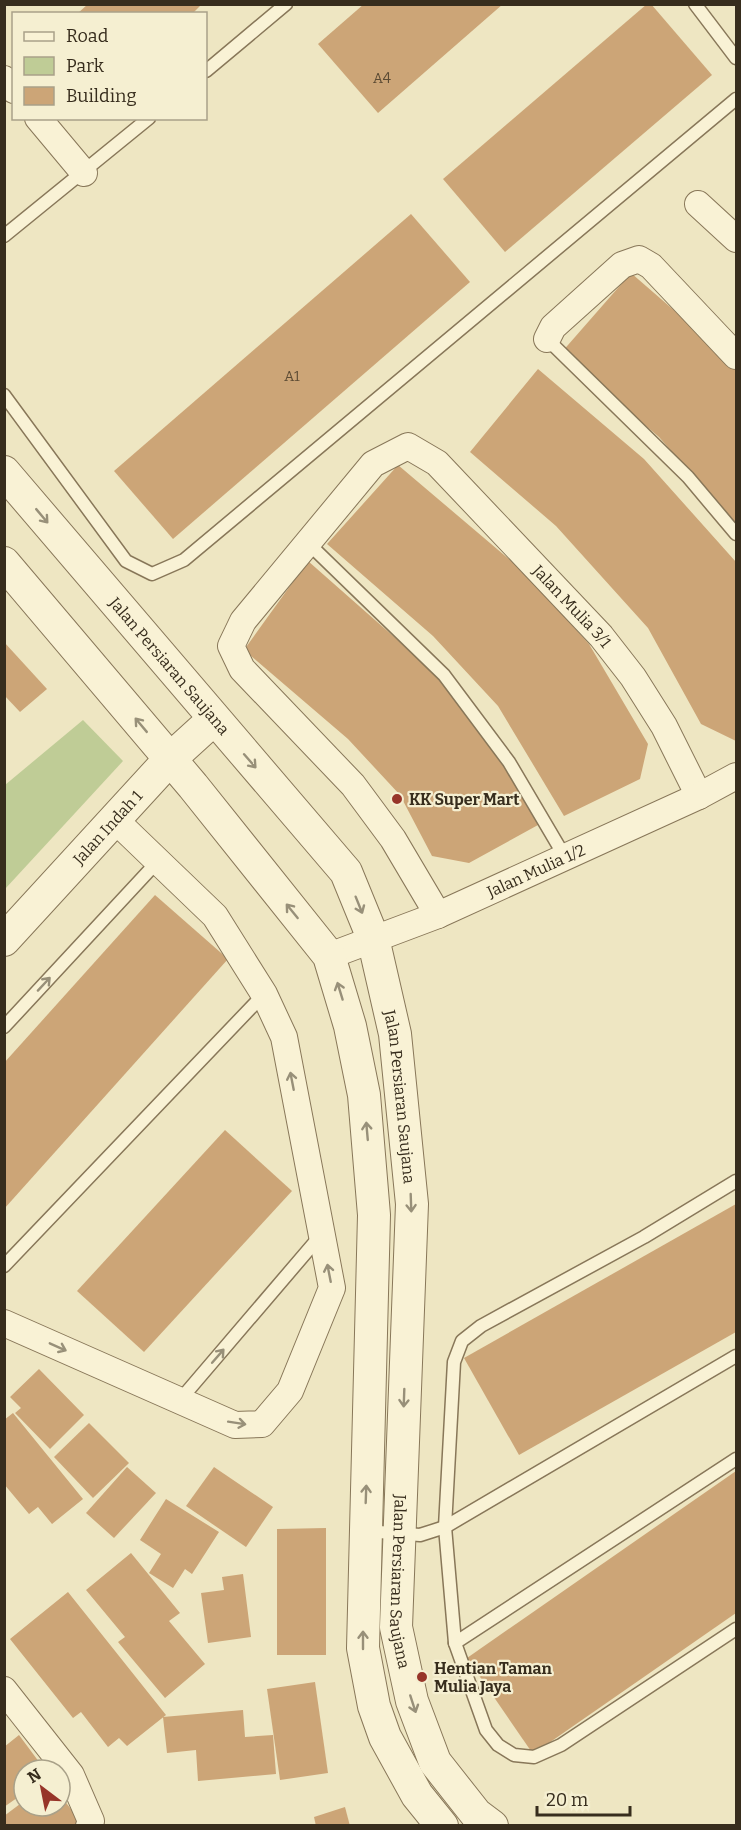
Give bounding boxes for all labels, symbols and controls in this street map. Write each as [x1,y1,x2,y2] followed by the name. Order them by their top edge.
[12,12,207,120] legend
[66,25,109,47] text: Road
[66,55,105,77] text: Park
[373,70,391,87] house number: A4
[66,85,137,107] text: Building
[284,368,300,385] house number: A1
[36,508,49,524] one-way arrow
[528,560,616,651] street label: Jalan Mulia 3/1
[105,592,234,739] street label: Jalan Persiaran Saujana
[135,717,148,733] one-way arrow
[243,753,257,768] one-way arrow
[68,786,146,869] street label: Jalan Indah 1
[409,790,520,809] place label: KK Super Mart
[390,792,404,806] marker: KK Super Mart
[483,840,588,901] street label: Jalan Mulia 1/2
[354,896,365,914] one-way arrow
[286,903,299,919] one-way arrow
[37,977,51,992] one-way arrow
[333,982,344,1001] one-way arrow
[380,1007,419,1185] street label: Jalan Persiaran Saujana
[286,1072,297,1092] one-way arrow
[361,1122,372,1142] one-way arrow
[405,1193,417,1213] one-way arrow
[323,1263,334,1283] one-way arrow
[49,1342,67,1353] one-way arrow
[211,1349,225,1364] one-way arrow
[398,1388,409,1408] one-way arrow
[227,1417,246,1428] one-way arrow
[360,1484,371,1504] one-way arrow
[386,1493,414,1670] street label: Jalan Persiaran Saujana
[357,1630,369,1650] one-way arrow
[434,1659,552,1696] place label: Hentian Taman Mulia Jaya
[415,1670,429,1684] marker: Hentian Taman Mulia Jaya
[409,1694,420,1713] one-way arrow
[12,1758,72,1818] north arrow
[24,1764,45,1787] text: N
[537,1779,630,1817] scale bar
[546,1789,588,1811] text: 20 m

